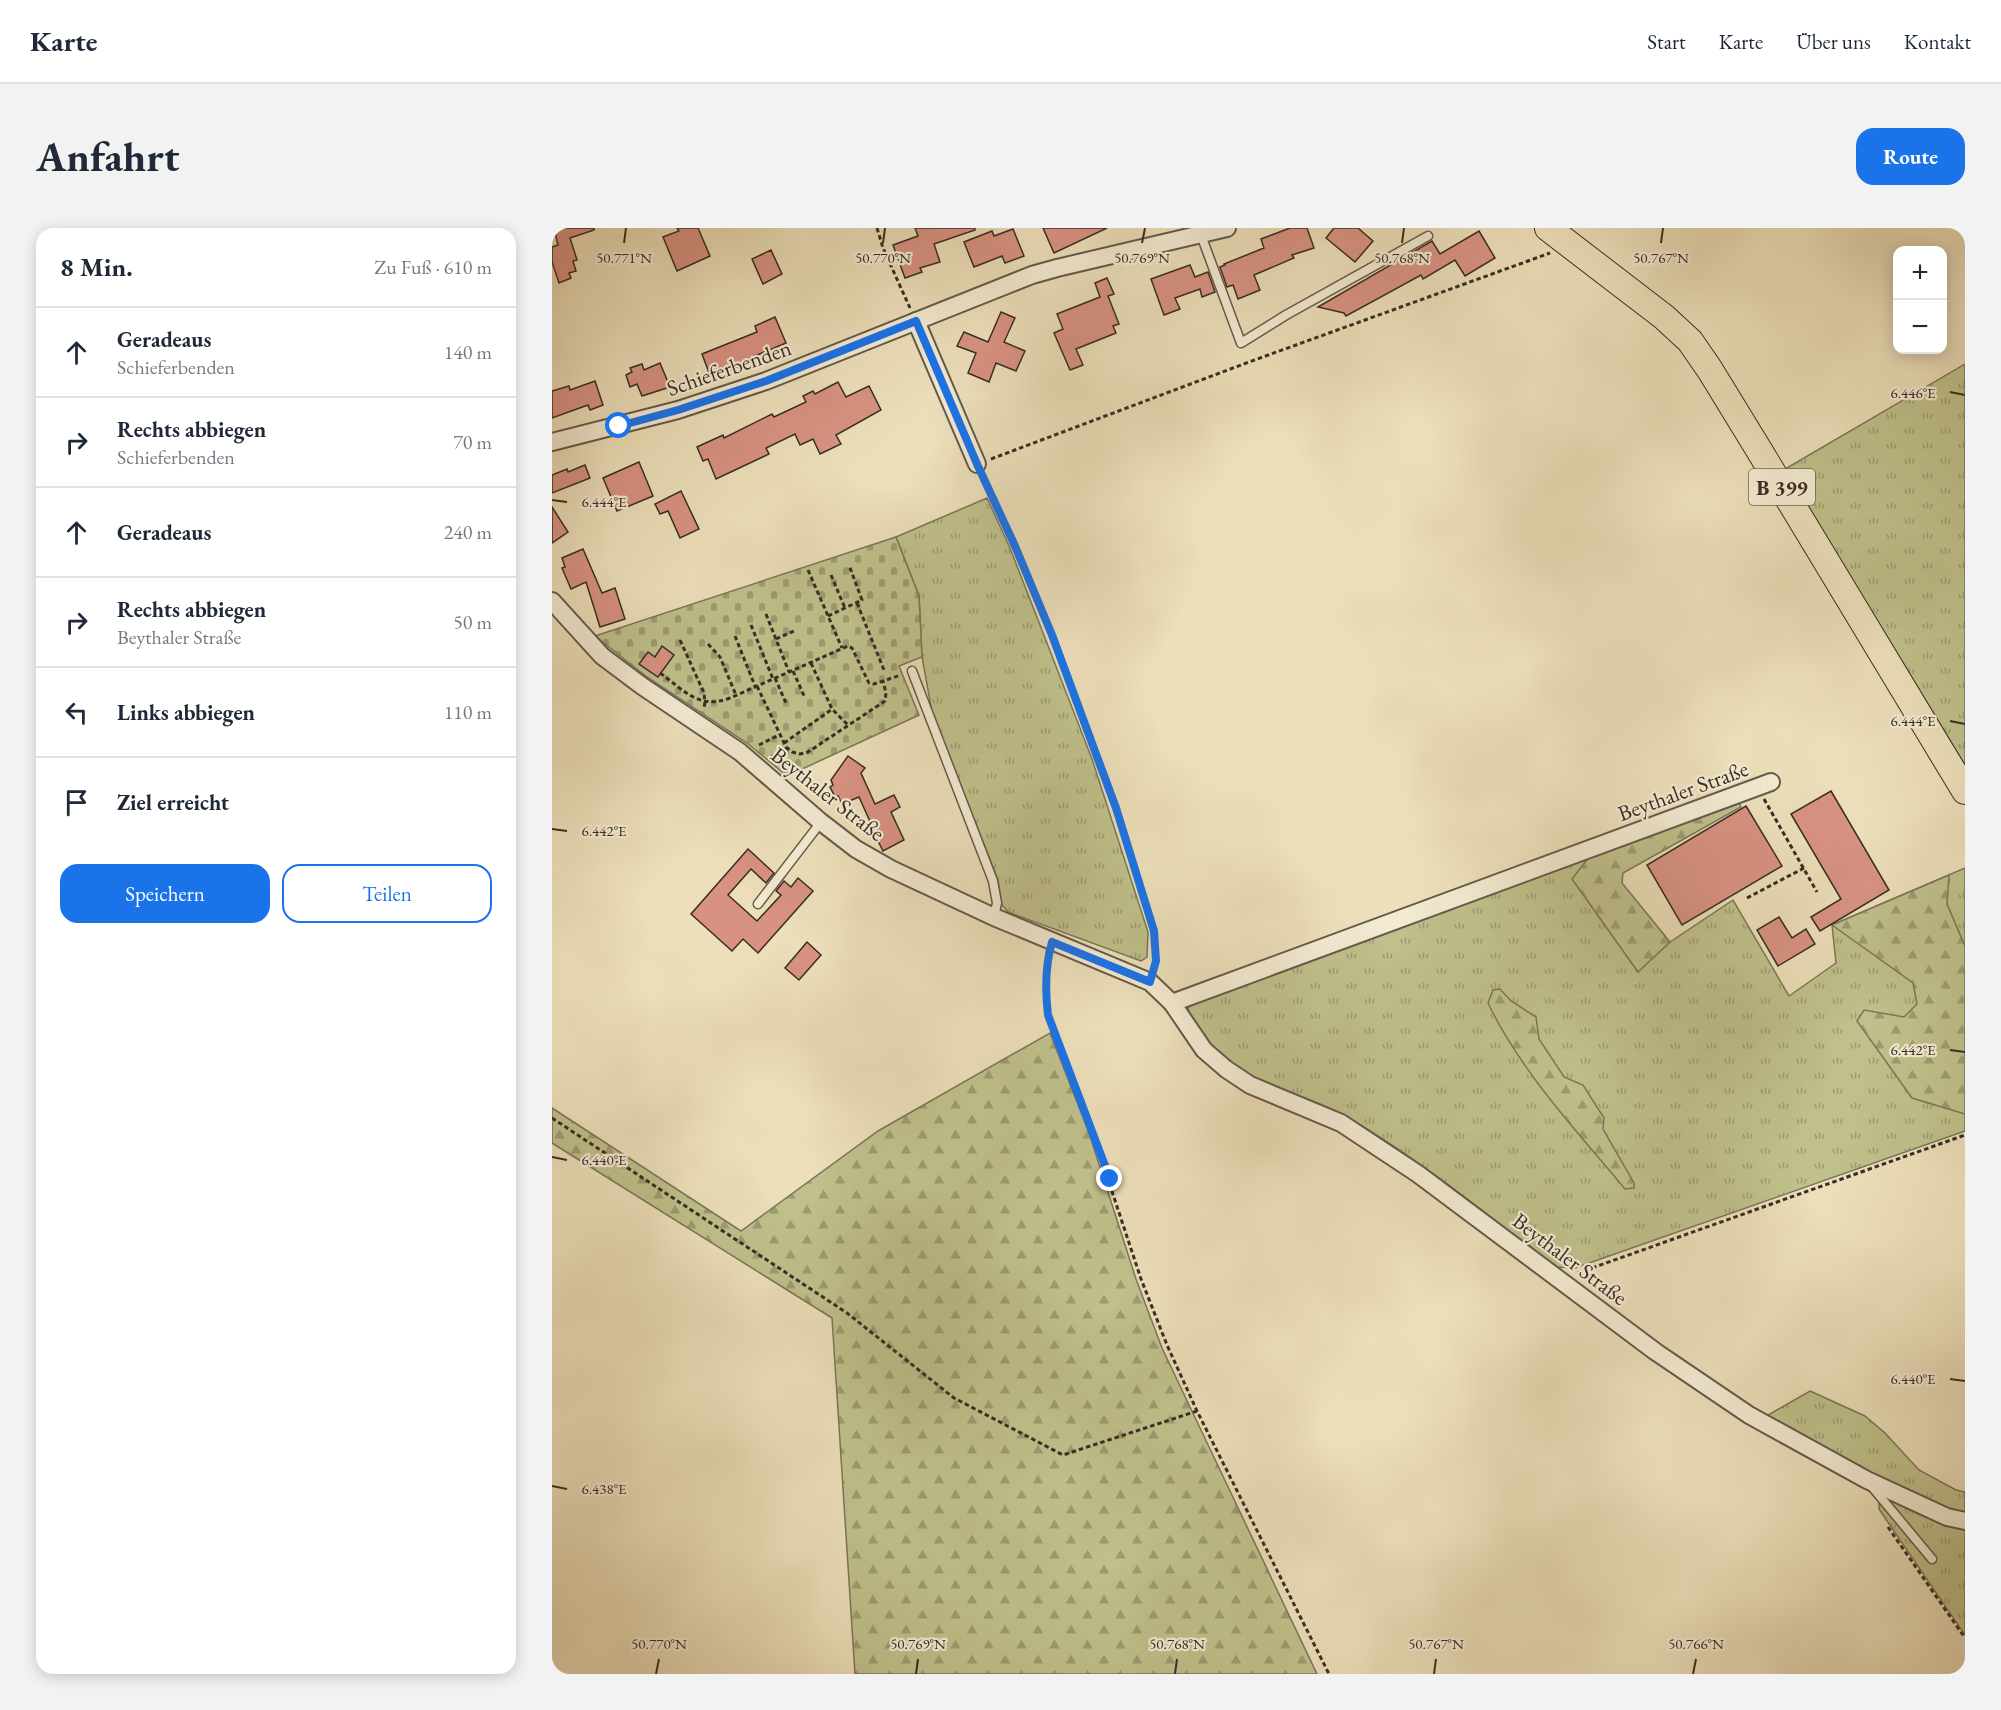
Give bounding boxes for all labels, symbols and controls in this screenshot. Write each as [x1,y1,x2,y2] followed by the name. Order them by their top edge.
[30,23,97,59] text: Karte
[1647,28,1686,55] text: Start
[1719,28,1763,55] text: Karte
[1796,28,1871,55] text: Über uns
[1904,28,1971,55] text: Kontakt
[1856,128,1965,185] button: Route
[36,129,179,184] text: Anfahrt
[1893,246,1947,354] map controls
[1893,246,1947,300] button: +
[596,248,652,267] text: 50.771°N
[855,248,911,267] text: 50.770°N
[1114,248,1170,267] text: 50.769°N
[1374,248,1430,267] text: 50.768°N
[1633,248,1689,267] text: 50.767°N
[60,250,133,284] text: 8 Min.
[374,254,492,280] text: Zu Fuß · 610 m
[1893,300,1947,354] button: −
[117,325,211,354] text: Geradeaus
[663,333,795,403] street label: Schieferbenden
[60,336,93,369] icon: ahead
[444,339,492,365] text: 140 m
[117,354,235,380] text: Schieferbenden
[1890,383,1936,402] text: 6.446°E
[605,412,631,438] route start
[117,415,266,444] text: Rechts abbiegen
[60,426,93,459] icon: right
[453,429,492,455] text: 70 m
[117,444,235,470] text: Schieferbenden
[1749,469,1815,505] road number: B 399
[581,492,627,511] text: 6.444°E
[60,516,93,549] icon: ahead
[117,518,211,547] text: Geradeaus
[444,519,492,545] text: 240 m
[117,595,266,624] text: Rechts abbiegen
[60,606,93,639] icon: right
[453,609,492,635] text: 50 m
[117,624,241,650] text: Beythaler Straße
[60,696,93,729] icon: left
[117,698,255,727] text: Links abbiegen
[444,699,492,725] text: 110 m
[1890,711,1936,730] text: 6.444°E
[765,740,891,848] street label: Beythaler Straße
[1614,754,1753,828] street label: Beythaler Straße
[60,786,93,819] icon: arrive
[117,788,229,817] text: Ziel erreicht
[581,821,627,840] text: 6.442°E
[60,864,270,923] button: Speichern
[282,864,492,923] button: Teilen
[1890,1040,1936,1059] text: 6.442°E
[581,1150,627,1169] text: 6.440°E
[1096,1165,1122,1191] route end
[1507,1206,1634,1312] street label: Beythaler Straße
[1890,1369,1936,1388] text: 6.440°E
[581,1479,627,1498] text: 6.438°E
[631,1634,687,1653] text: 50.770°N
[890,1634,946,1653] text: 50.769°N
[1149,1634,1205,1653] text: 50.768°N
[1408,1634,1464,1653] text: 50.767°N
[1668,1634,1724,1653] text: 50.766°N

